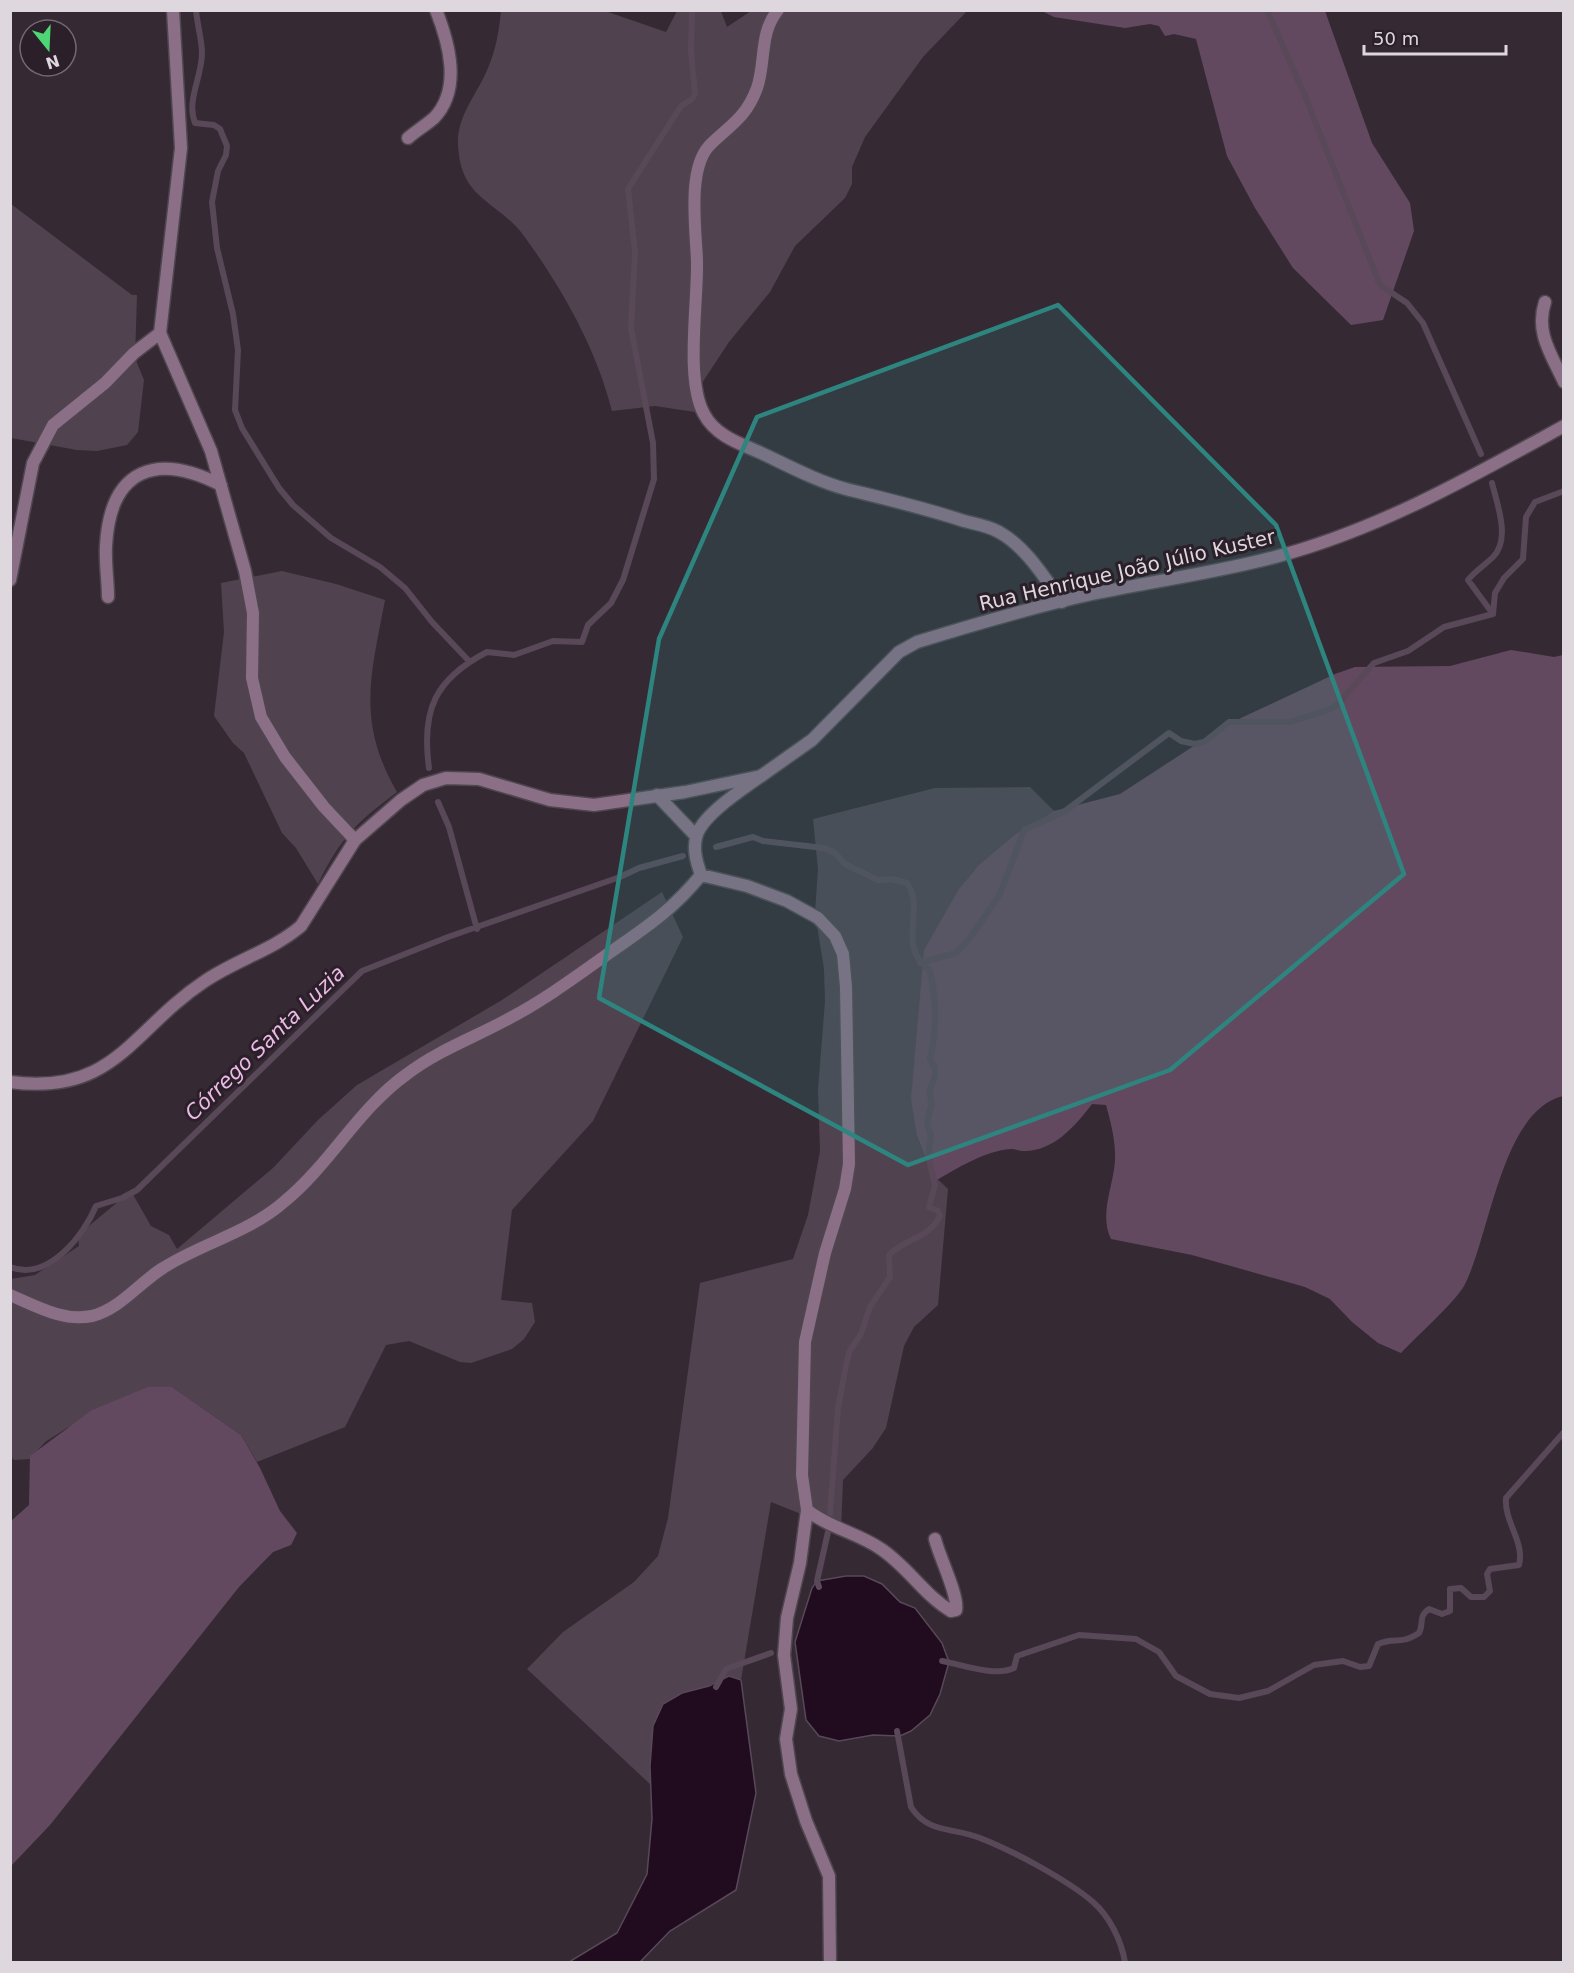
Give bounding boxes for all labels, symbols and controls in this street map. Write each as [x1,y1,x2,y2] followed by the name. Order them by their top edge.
[18,18,78,78] north arrow
[1364,18,1506,56] scale bar
[1373,28,1419,49] text: 50 m
[43,51,62,73] text: N
[977,524,1278,616] street label: Rua Henrique João Júlio Kuster
[180,961,350,1125] water label: Córrego Santa Luzia

